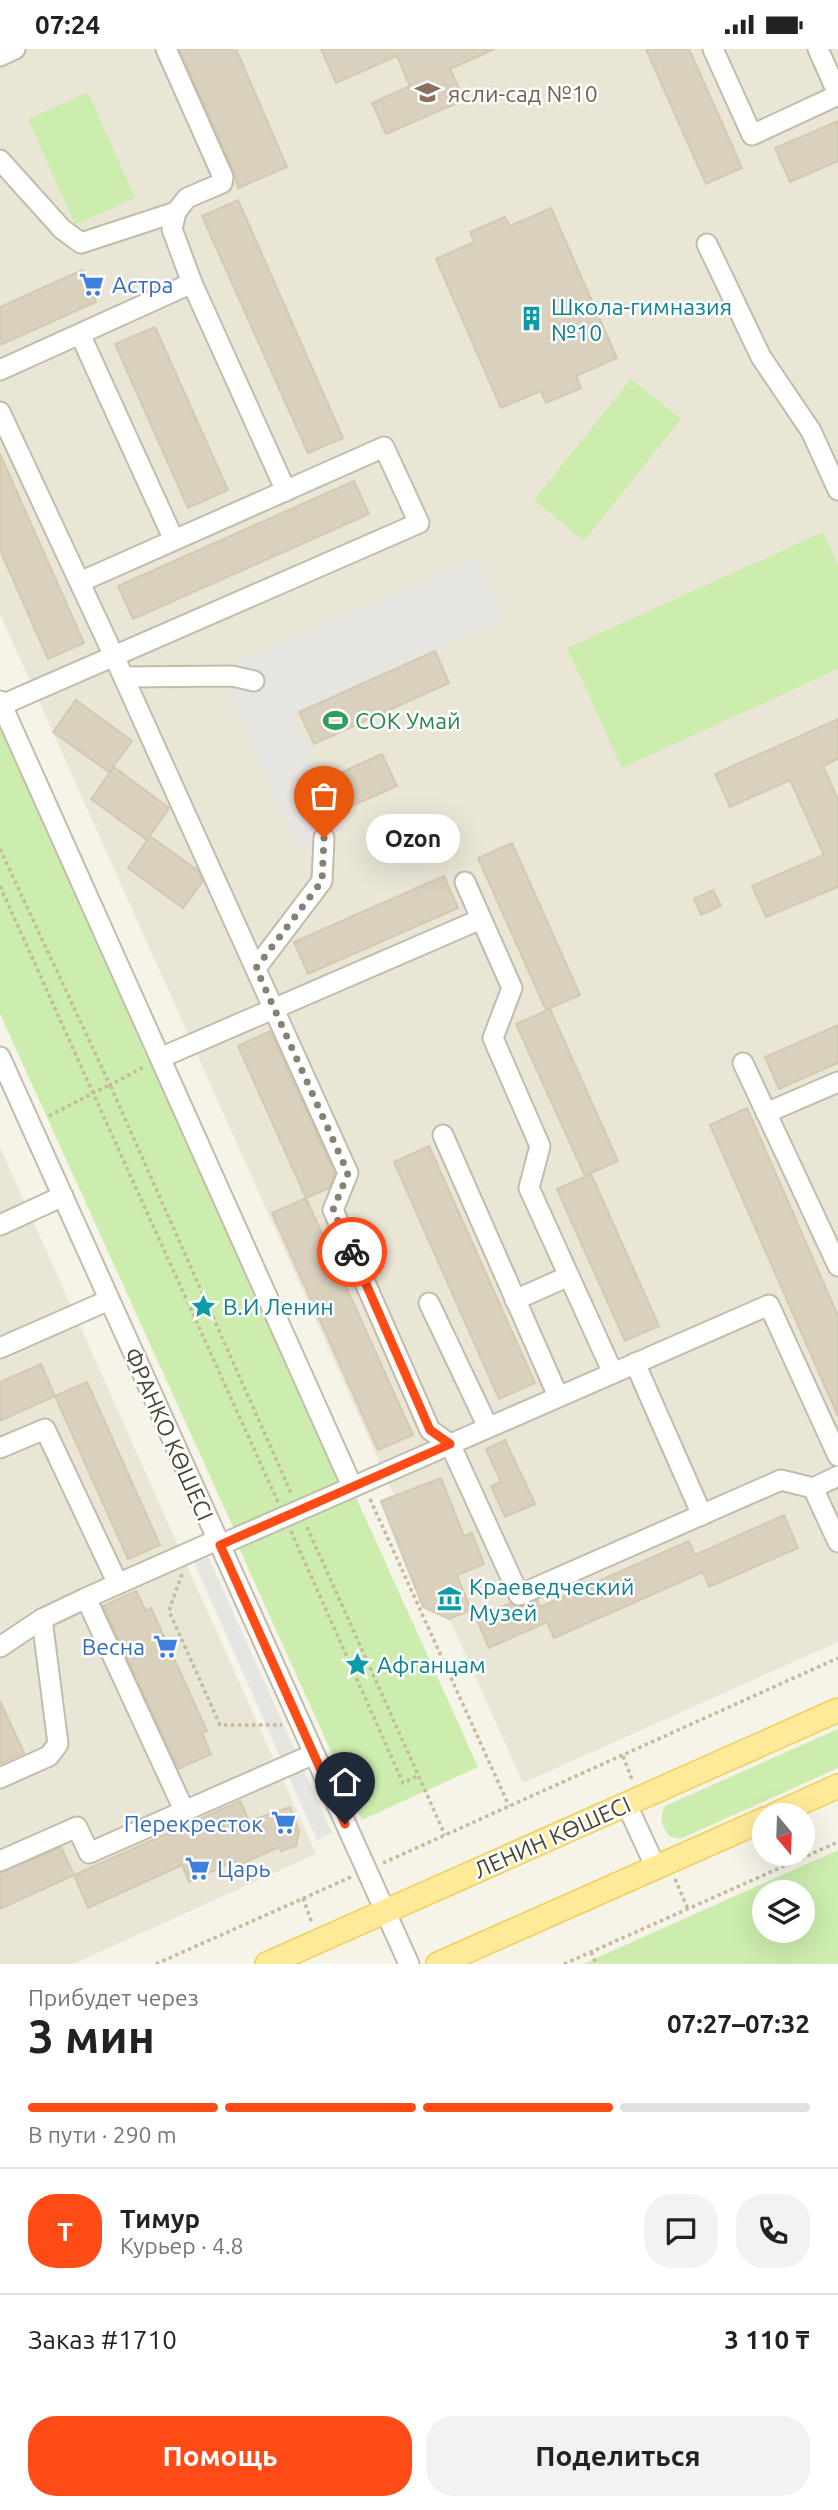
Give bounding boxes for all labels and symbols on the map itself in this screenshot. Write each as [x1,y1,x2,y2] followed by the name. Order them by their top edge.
[414,79,442,107] school or university icon: ясли-сад №10
[448,81,598,106] place label: ясли-сад №10
[78,270,106,298] supermarket icon: Астра
[112,272,173,297] place label: Астра
[551,294,732,345] place label: Школа-гимназия №10
[517,305,545,333] building icon: Школа-гимназия №10
[321,706,349,734] sports icon: СОК Умай
[355,708,461,733] place label: СОК Умай
[294,766,354,838] pin
[366,813,460,863] callout: Ozon
[317,1217,387,1287] courier
[189,1292,217,1320] place icon: В.И Ленин
[223,1294,334,1319] place label: В.И Ленин
[120,1344,218,1524] street label: ФРАНКО КӨШЕСІ
[469,1574,634,1625] place label: Краеведческий Музей
[435,1585,463,1613] museum icon: Краеведческий Музей
[151,1632,179,1660] supermarket icon: Весна
[82,1634,145,1659] place label: Весна
[343,1650,371,1678] place icon: Афганцам
[377,1652,486,1677] place label: Афганцам
[315,1752,375,1824] pin
[470,1791,634,1883] street label: ЛЕНИН КӨШЕСІ
[752,1803,816,1865] north arrow
[269,1809,297,1837] supermarket icon: Перекресток
[124,1811,263,1836] place label: Перекресток
[183,1854,211,1882] supermarket icon: Царь
[217,1856,270,1881] place label: Царь

